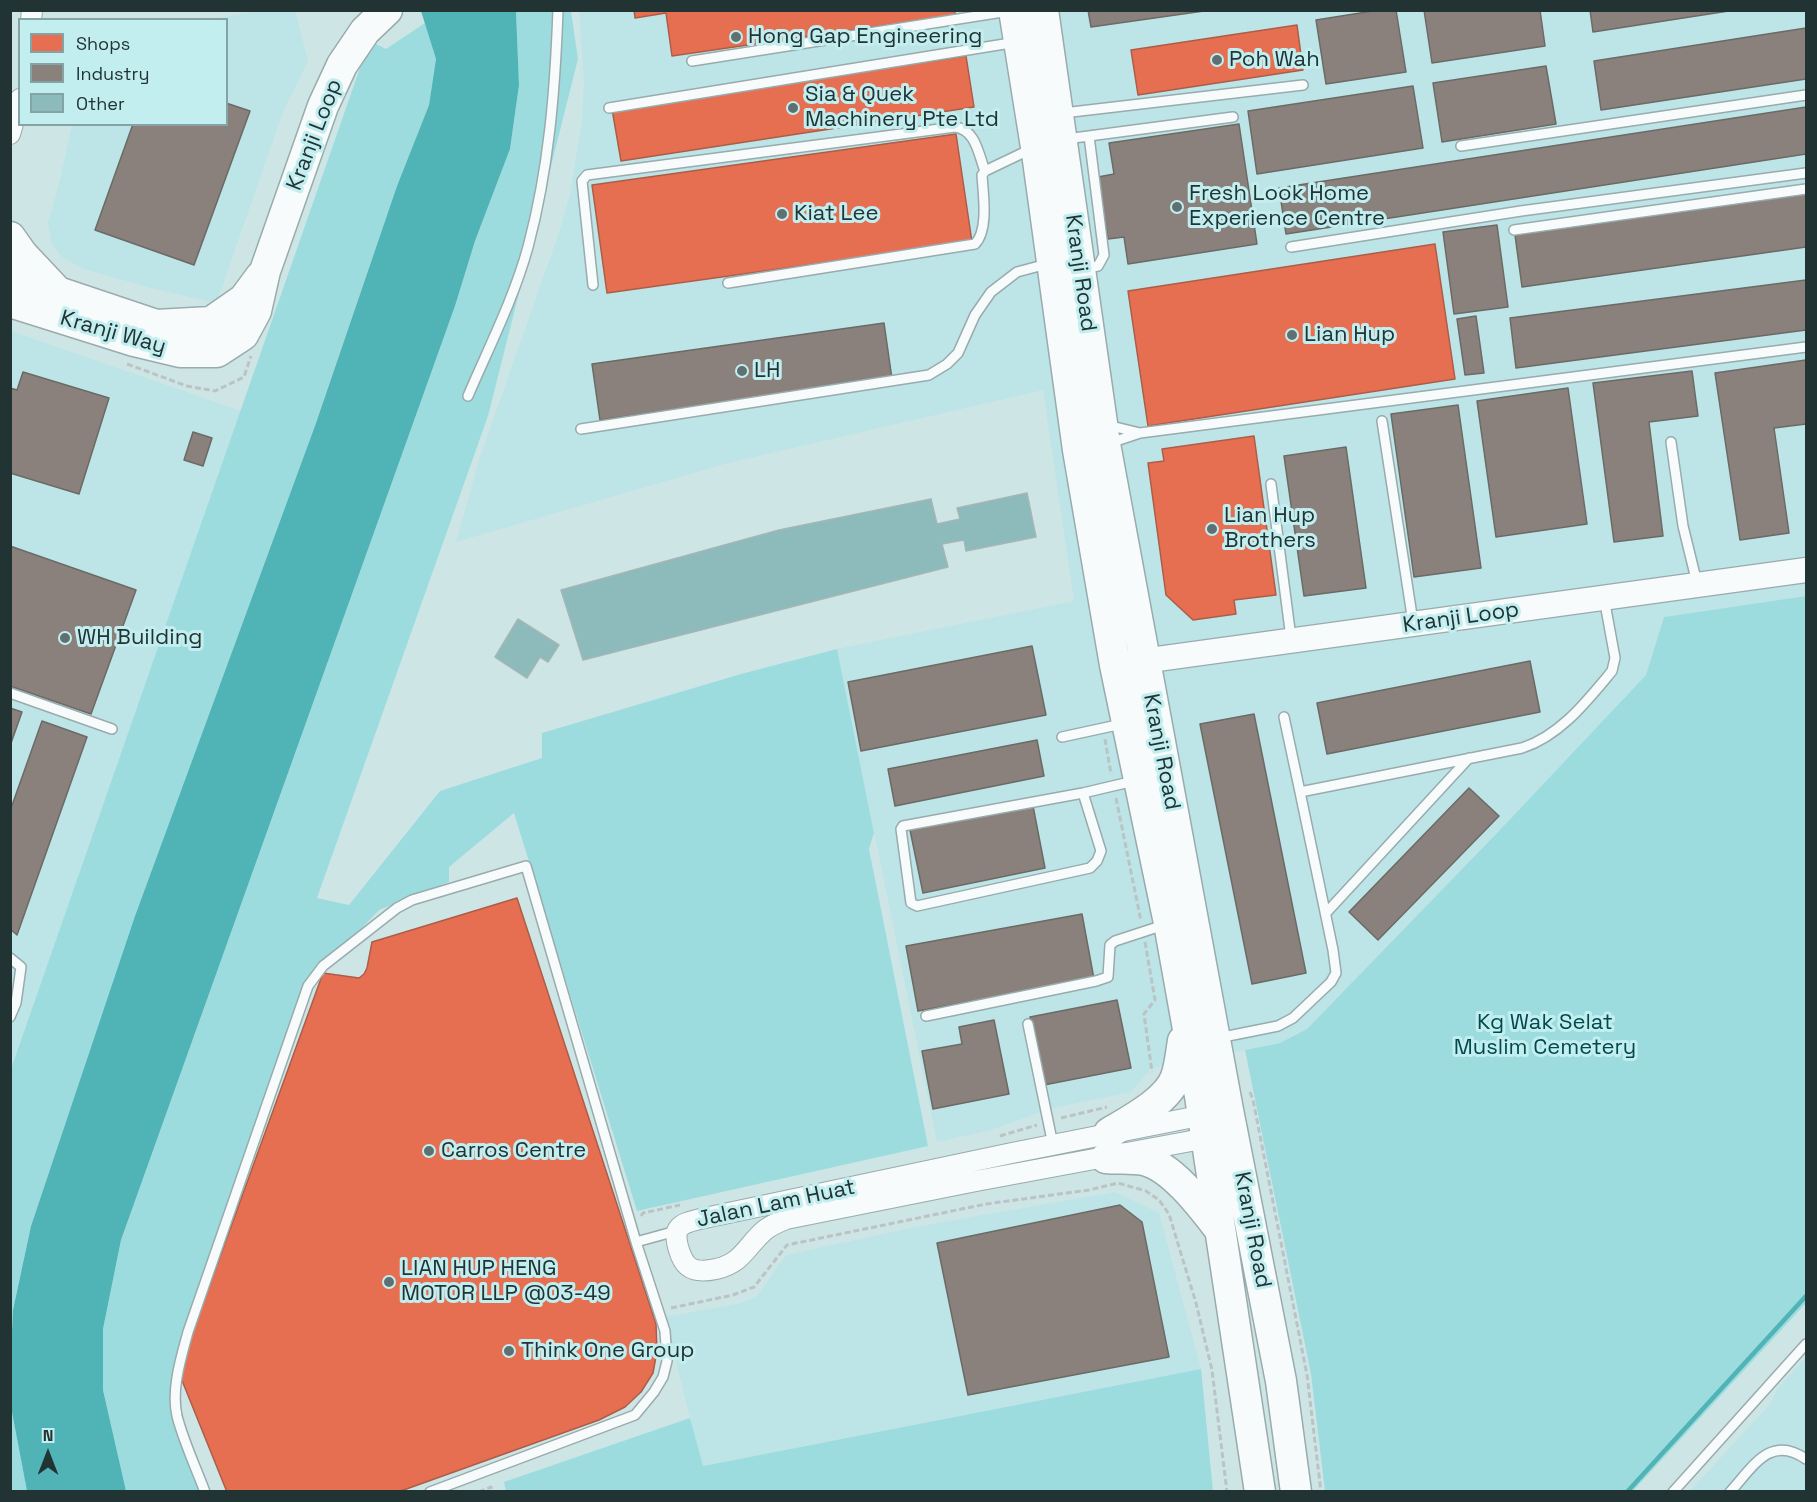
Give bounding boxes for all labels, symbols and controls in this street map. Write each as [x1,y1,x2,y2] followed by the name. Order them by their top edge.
[18,18,228,126] legend
[748,24,982,50] place label: Hong Gap Engineering
[729,30,743,44] marker: Hong Gap Engineering
[76,32,130,55] text: Shops
[1229,47,1320,73] place label: Poh Wah
[1210,53,1224,67] marker: Poh Wah
[76,62,149,85] text: Industry
[282,76,348,194] street label: Kranji Loop
[805,82,999,134] place label: Sia & Quek Machinery Pte Ltd
[76,92,125,115] text: Other
[786,101,800,115] marker: Sia & Quek Machinery Pte Ltd
[1189,181,1385,232] place label: Fresh Look Home Experience Centre
[1170,200,1184,214] marker: Fresh Look Home Experience Centre
[794,201,879,227] place label: Kiat Lee
[775,207,789,221] marker: Kiat Lee
[1059,213,1101,333] street label: Kranji Road
[57,305,169,361] street label: Kranji Way
[1304,322,1395,348] place label: Lian Hup
[1285,328,1299,342] marker: Lian Hup
[754,358,780,384] place label: LH
[735,364,749,378] marker: LH
[1224,503,1316,554] place label: Lian Hup Brothers
[1205,522,1219,536] marker: Lian Hup Brothers
[1401,597,1521,639] street label: Kranji Loop
[77,625,202,651] place label: WH Building
[58,631,72,645] marker: WH Building
[1137,692,1185,812] street label: Kranji Road
[1454,1010,1636,1062] park label: Kg Wak Selat Muslim Cemetery
[441,1138,586,1164] place label: Carros Centre
[422,1144,436,1158] marker: Carros Centre
[1228,1170,1276,1290] street label: Kranji Road
[694,1174,858,1234] street label: Jalan Lam Huat
[401,1256,611,1308] place label: LIAN HUP HENG MOTOR LLP @03-49
[382,1275,396,1289] marker: LIAN HUP HENG MOTOR LLP @03-49
[521,1338,694,1364] place label: Think One Group
[502,1344,516,1358] marker: Think One Group
[18,1424,78,1484] north arrow
[43,1425,53,1446] text: N

